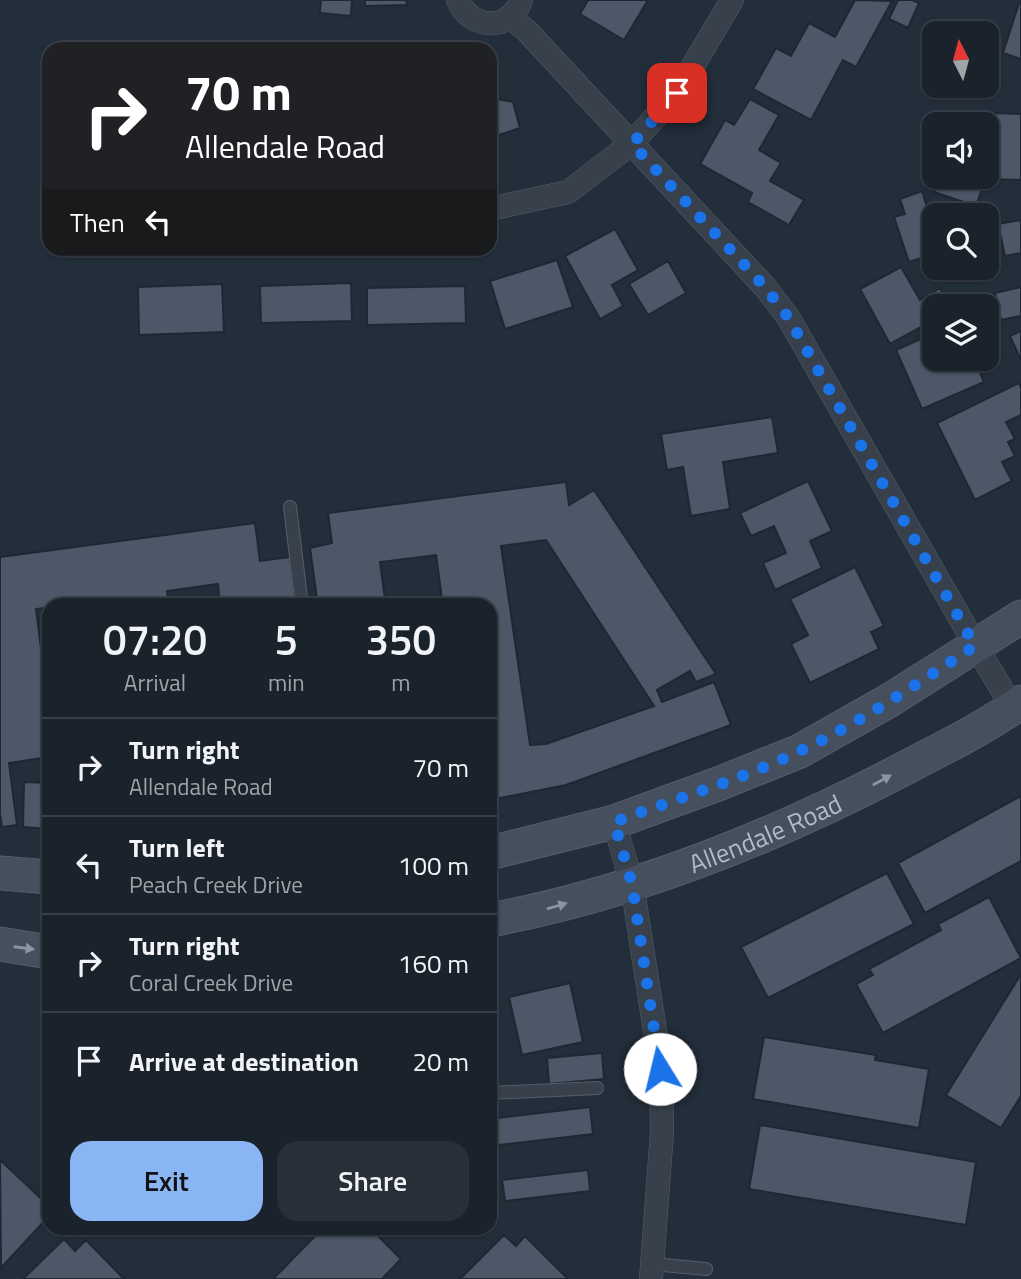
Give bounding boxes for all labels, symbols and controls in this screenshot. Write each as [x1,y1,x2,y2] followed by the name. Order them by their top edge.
[922,21,999,98] north arrow
[922,21,999,371] map controls
[185,54,292,129] text: 70 m
[647,63,707,123] pin
[70,70,161,161] icon: right
[658,74,696,112] icon: arrive
[922,112,999,189] button: sound
[185,122,385,170] text: Allendale Road
[70,203,125,242] text: Then
[139,203,177,241] icon: left
[922,203,999,280] button: search
[922,294,999,371] button: layers
[103,607,207,671] text: 07:20
[275,607,298,671] text: 5
[366,607,436,671] text: 350
[124,665,186,700] text: Arrival
[268,665,305,700] text: min
[391,665,410,700] text: m
[129,730,240,769] text: Turn right
[70,748,108,786] icon: right
[412,748,469,787] text: 70 m
[129,769,273,804] text: Allendale Road
[873,774,893,786] one-way arrow
[683,783,848,883] street label: Allendale Road
[129,828,224,867] text: Turn left
[70,846,108,884] icon: left
[398,846,469,885] text: 100 m
[129,867,303,902] text: Peach Creek Drive
[546,900,567,910] one-way arrow
[129,926,240,965] text: Turn right
[14,943,36,954] one-way arrow
[70,944,108,982] icon: right
[398,944,469,983] text: 160 m
[129,965,293,1000] text: Coral Creek Drive
[623,1032,697,1106] position arrow
[70,1042,108,1080] icon: arrive
[129,1042,359,1081] text: Arrive at destination
[412,1042,469,1081] text: 20 m
[70,1141,263,1221] button: Exit
[277,1141,469,1221] button: Share

